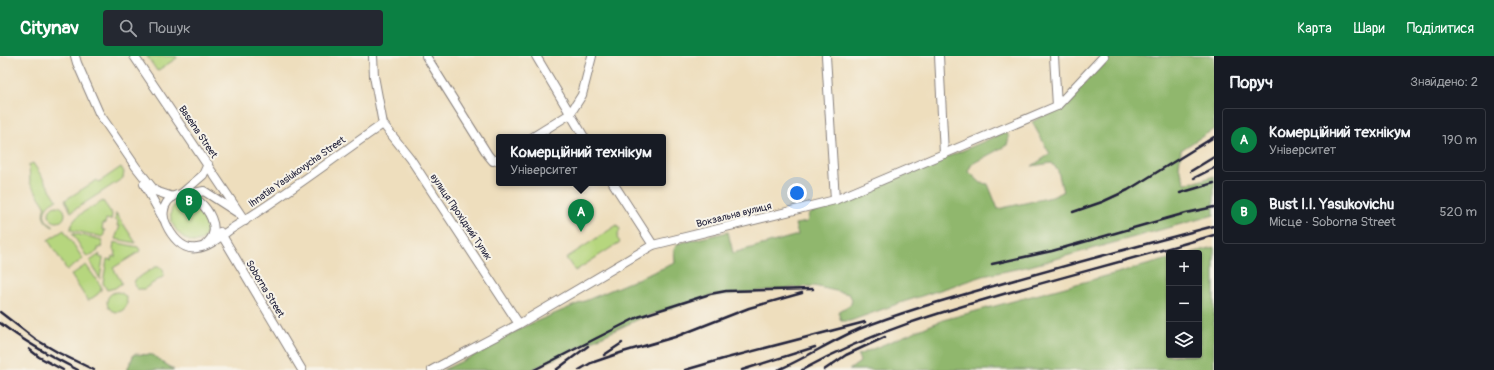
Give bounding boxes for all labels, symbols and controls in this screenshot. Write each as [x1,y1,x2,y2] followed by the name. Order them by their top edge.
[103,10,383,46] search box
[20,16,79,40] text: Citynav
[117,17,139,39] icon: search
[149,19,191,38] text: Пошук
[1297,20,1332,37] text: Карта
[1354,20,1385,37] text: Шари
[1407,20,1474,37] text: Поділитися
[1230,72,1273,93] text: Поруч
[1410,74,1478,90] text: Знайдено: 2
[176,103,221,161] street label: Baseina Street
[1269,123,1411,142] text: Комерційний технікум
[1240,132,1248,148] text: A
[1442,132,1477,148] text: 190 m
[246,133,348,210] street label: Ihnatiia Yasiukovycha Street
[496,134,666,186] popup
[1269,142,1336,158] text: Університет
[510,143,652,162] text: Комерційний технікум
[510,162,578,178] text: Університет
[428,171,494,263] street label: вулиця Прохідний Тупик
[787,183,807,203] your location
[176,188,202,221] pin: B
[1269,195,1394,214] text: Bust I.I. Yasukovichu
[568,199,594,232] pin: A
[695,200,773,230] street label: Вокзальна вулиця
[1240,204,1248,220] text: B
[1439,204,1477,220] text: 520 m
[1269,214,1396,230] text: Місце · Soborna Street
[1166,250,1202,358] map controls
[1166,250,1202,286] button: +
[243,258,287,321] street label: Soborna Street
[1166,286,1202,322] button: −
[1166,322,1202,358] button: layers

